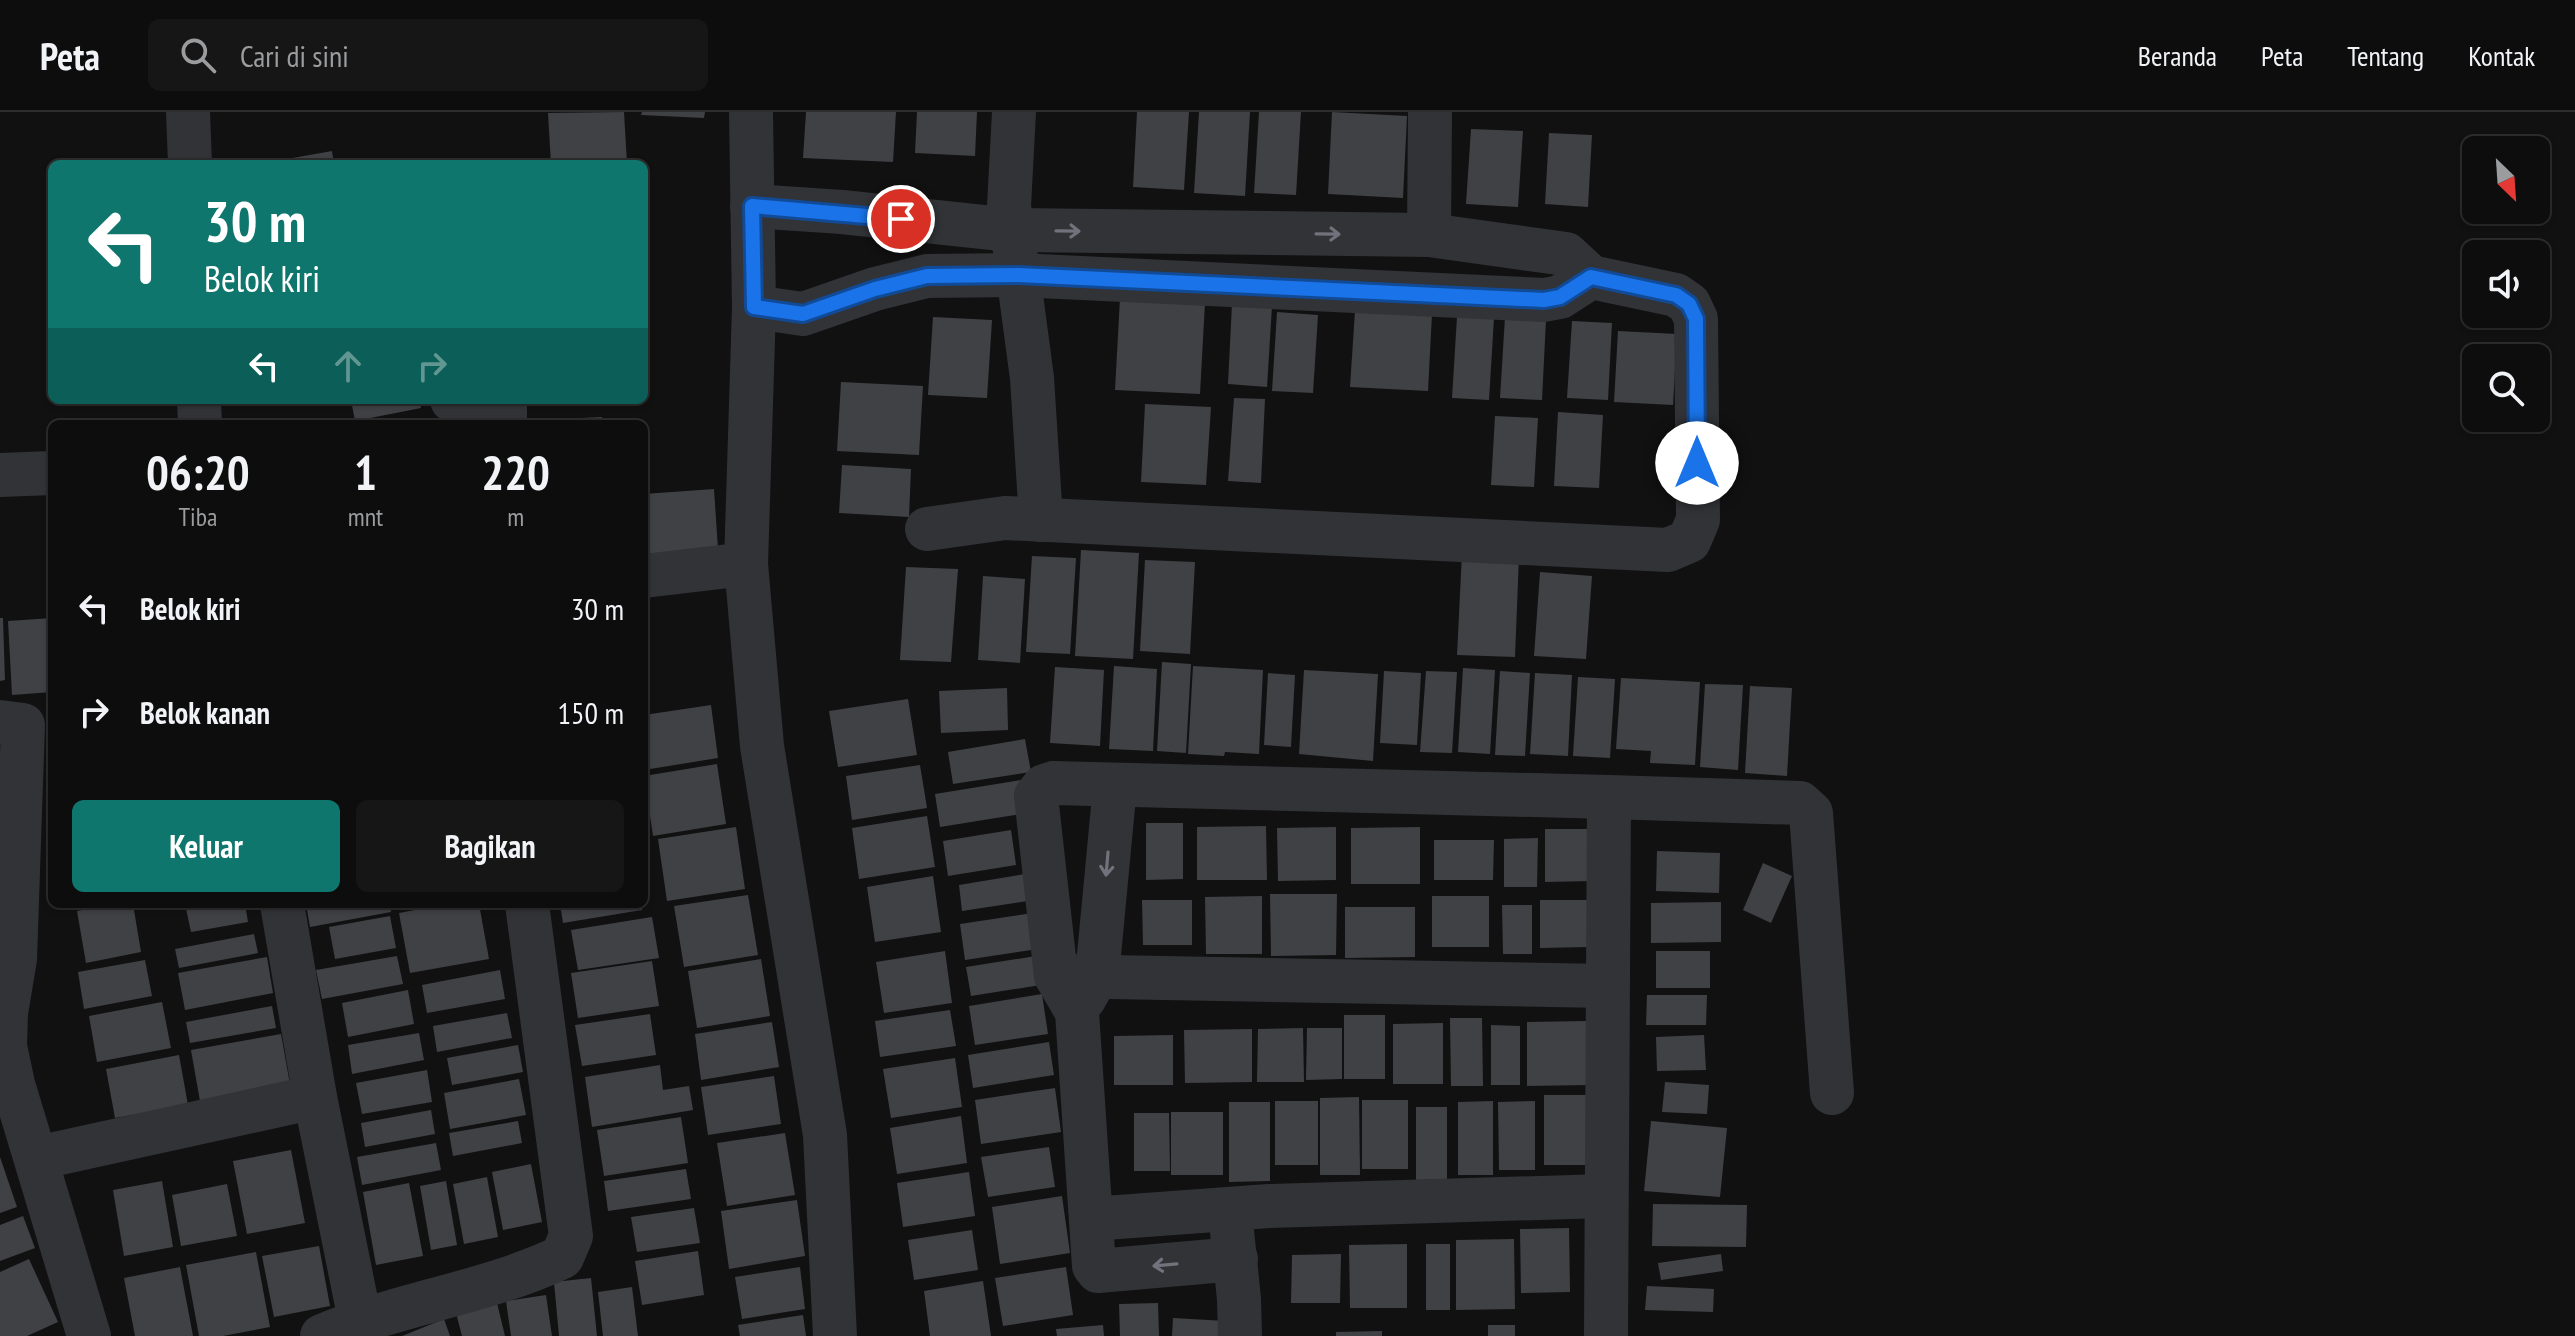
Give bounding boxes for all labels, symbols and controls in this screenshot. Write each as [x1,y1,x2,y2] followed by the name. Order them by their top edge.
[148,19,708,91] search box
[40,31,100,80] text: Peta
[176,33,220,77] icon: search
[240,36,349,75] text: Cari di sini
[2138,37,2217,74] text: Beranda
[2261,37,2303,74] text: Peta
[2347,37,2424,74] text: Tentang
[2468,37,2535,74] text: Kontak
[2462,136,2550,224] north arrow
[2462,136,2550,432] map controls
[204,185,306,257] text: 30 m
[867,185,935,253] pin
[72,192,176,296] icon: left
[879,197,923,241] icon: arrive
[1054,223,1081,239] one-way arrow
[1314,226,1341,242] one-way arrow
[2462,240,2550,328] button: sound
[204,255,320,302] text: Belok kiri
[242,344,286,388] icon: left
[326,344,370,388] icon: ahead
[410,344,454,388] icon: right
[2462,344,2550,432] button: search
[1655,421,1739,505] position arrow
[146,441,250,503] text: 06:20
[354,441,377,503] text: 1
[481,441,550,503] text: 220
[178,500,217,533] text: Tiba
[348,500,383,533] text: mnt
[507,500,524,533] text: m
[72,586,116,630] icon: left
[140,589,241,628] text: Belok kiri
[571,589,624,628] text: 30 m
[72,690,116,734] icon: right
[140,693,270,732] text: Belok kanan
[558,693,624,732] text: 150 m
[72,800,340,892] button: Keluar
[356,800,624,892] button: Bagikan
[1100,850,1115,877] one-way arrow
[1152,1258,1179,1273] one-way arrow

